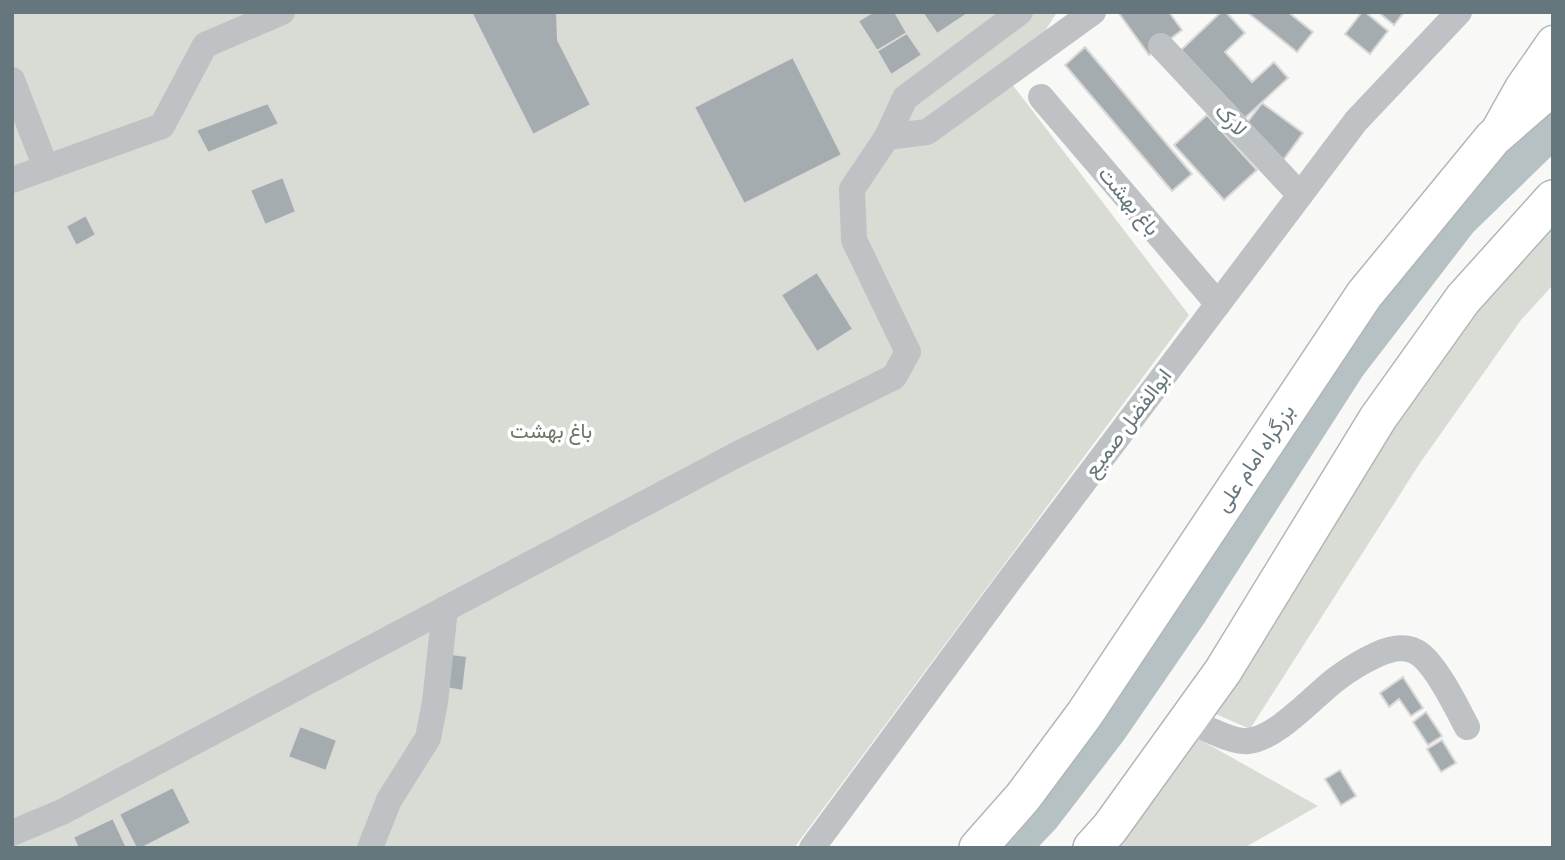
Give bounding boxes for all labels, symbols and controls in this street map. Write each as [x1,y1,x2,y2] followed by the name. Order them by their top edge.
[1209,98,1253,142] street label: لارک
[1092,161,1165,242] street label: باغ بهشت
[1079,363,1178,483] street label: ابوالفضل صمیع
[1209,399,1301,517] street label: بزرگراه امام علی
[510,418,592,445] park label: باغ بهشت

